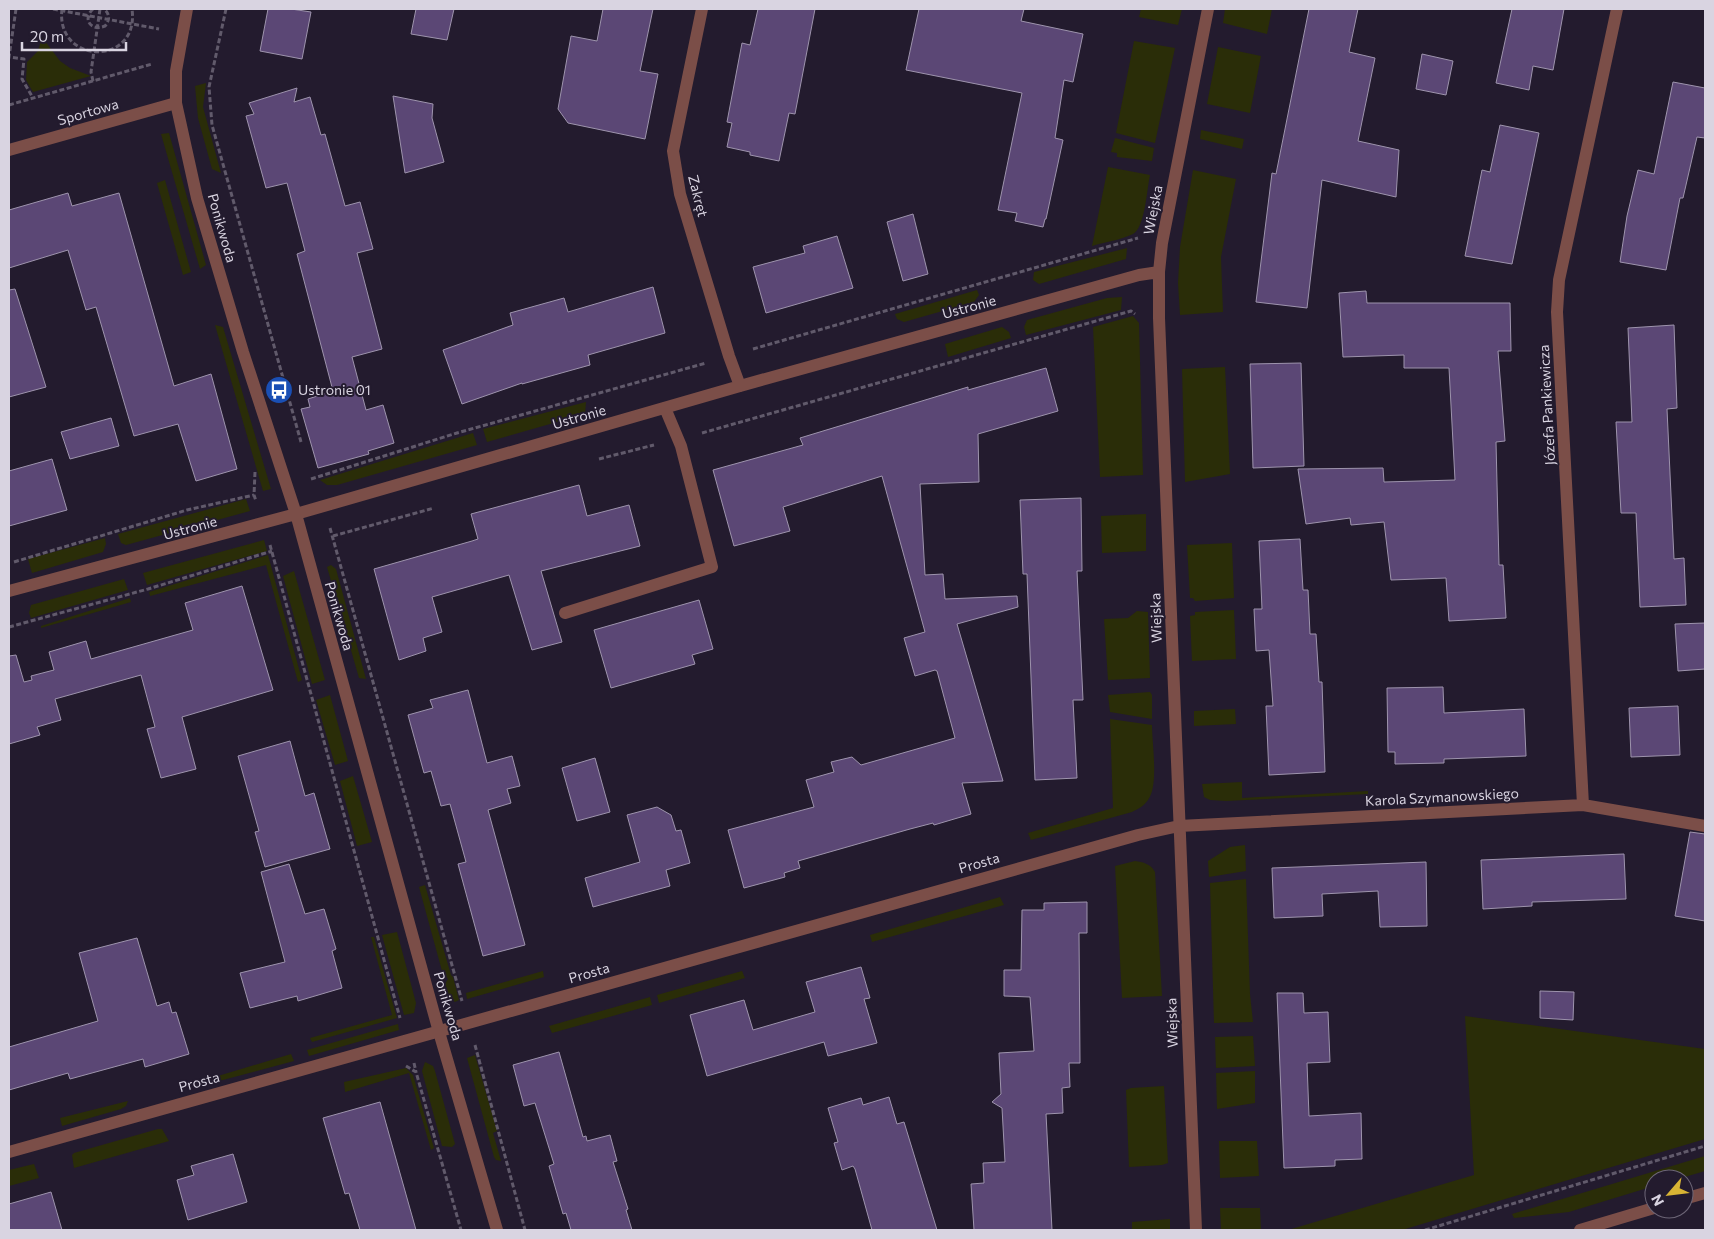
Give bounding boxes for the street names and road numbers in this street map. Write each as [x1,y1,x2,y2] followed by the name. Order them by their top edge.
[55,95,120,128] street label: Sportowa
[685,173,712,219] street label: Zakręt
[1139,184,1166,236] street label: Wiejska
[205,191,240,264] street label: Ponikwoda
[940,291,998,322] street label: Ustronie
[1535,344,1558,466] street label: Józefa Pankiewicza
[550,401,608,432] street label: Ustronie
[161,512,219,543] street label: Ustronie
[322,579,357,652] street label: Ponikwoda
[1146,593,1165,643] street label: Wiejska
[1365,784,1519,809] street label: Karola Szymanowskiego
[956,849,1001,876] street label: Prosta
[566,959,611,986] street label: Prosta
[431,969,466,1042] street label: Ponikwoda
[1162,998,1181,1048] street label: Wiejska
[176,1068,221,1095] street label: Prosta

